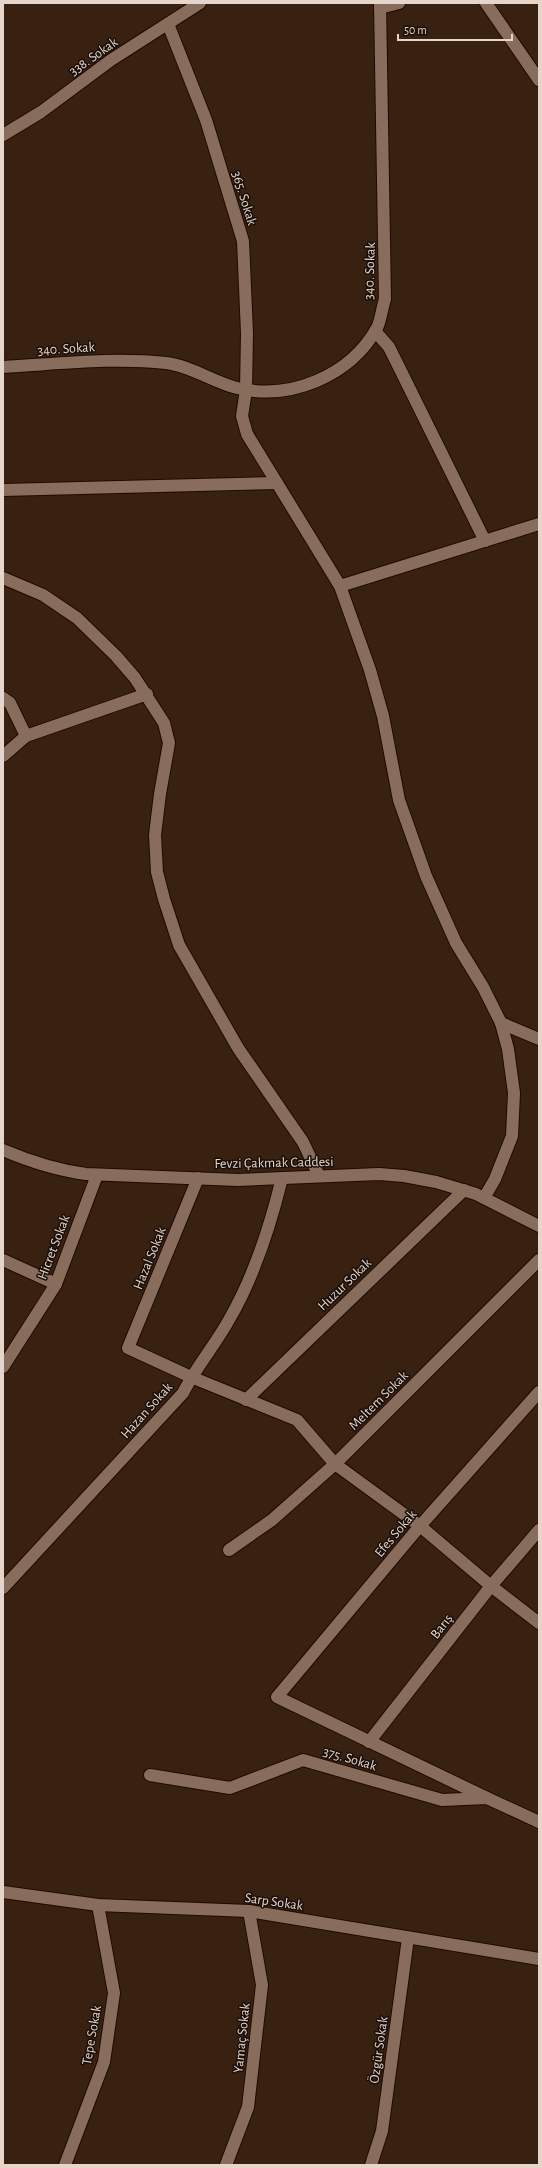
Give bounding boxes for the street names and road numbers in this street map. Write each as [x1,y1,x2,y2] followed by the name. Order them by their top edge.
[67,35,121,79] street label: 338. Sokak
[229,170,259,228] street label: 365. Sokak
[362,241,378,300] street label: 340. Sokak
[37,340,96,358] street label: 340. Sokak
[214,1155,334,1171] street label: Fevzi Çakmak Caddesi
[35,1212,73,1282] street label: Hicret Sokak
[131,1225,169,1292] street label: Hazal Sokak
[315,1256,375,1313] street label: Huzur Sokak
[347,1368,411,1433] street label: Meltem Sokak
[118,1380,176,1441] street label: Hazan Sokak
[372,1507,420,1560] street label: Efes Sokak
[428,1612,456,1642] street label: Barış
[321,1745,379,1773] street label: 375. Sokak
[244,1891,305,1913] street label: Sarp Sokak
[231,2002,253,2074] street label: Yamaç Sokak
[80,2004,104,2066] street label: Tepe Sokak
[364,2015,391,2085] street label: Özgür Sokak

